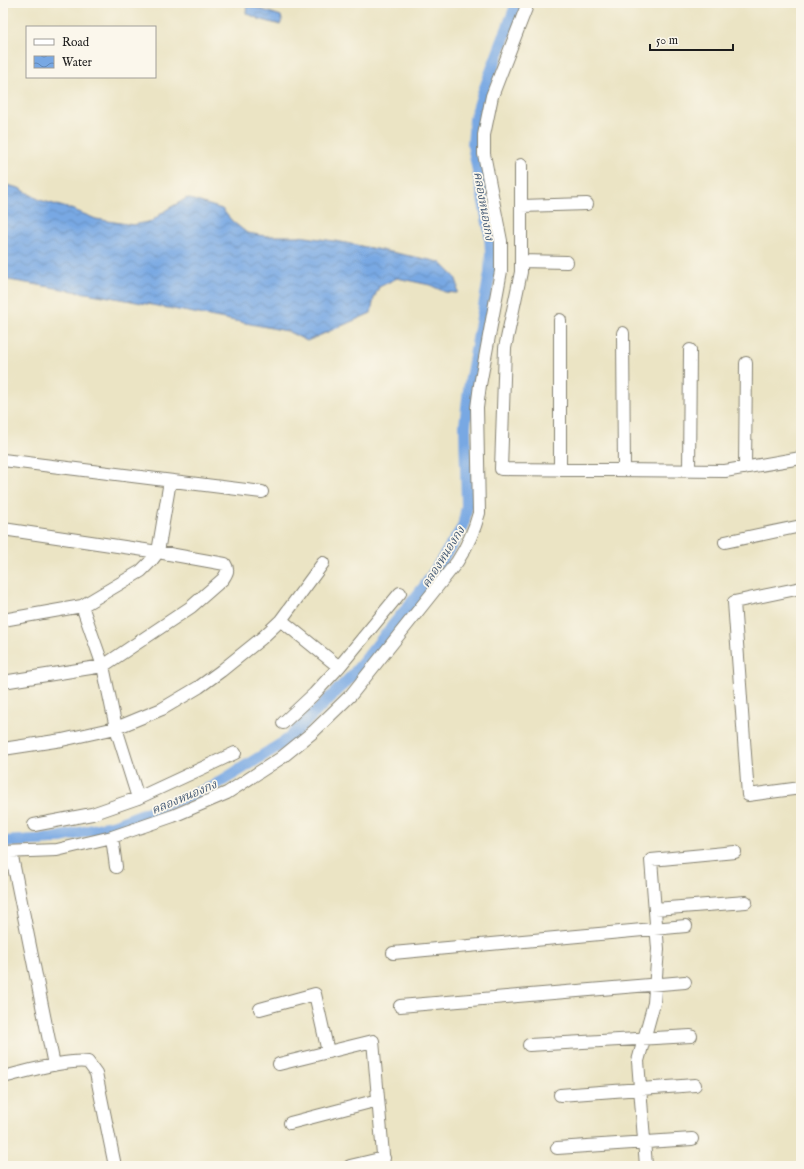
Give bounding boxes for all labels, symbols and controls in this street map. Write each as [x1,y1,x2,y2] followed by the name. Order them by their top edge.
[26,26,156,78] legend
[650,26,733,52] scale bar
[656,33,678,48] text: 50 m
[62,35,90,50] text: Road
[62,55,93,70] text: Water
[470,171,497,243] water label: คลองหนองกง
[419,523,469,591] water label: คลองหนองกง
[149,777,220,818] water label: คลองหนองกง

